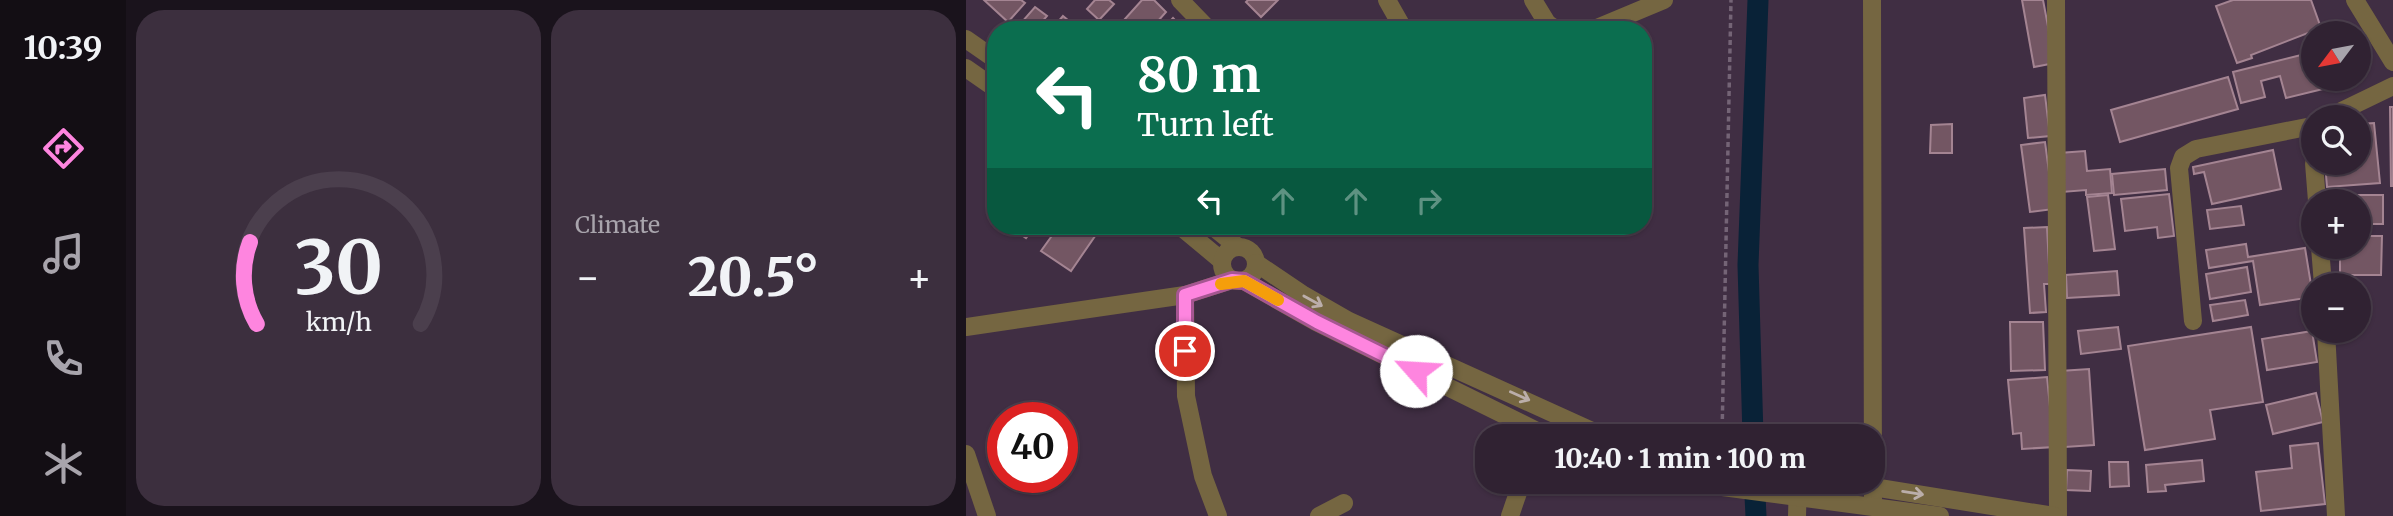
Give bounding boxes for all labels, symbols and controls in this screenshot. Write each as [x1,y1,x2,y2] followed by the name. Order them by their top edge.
[2301,21,2371,91] north arrow
[2301,21,2371,343] map controls
[24,28,102,68] text: 10:39
[1137,44,1260,105] text: 80 m
[1022,49,1113,140] icon: left
[1137,105,1274,145] text: Turn left
[2301,105,2371,175] button: search
[39,124,88,173] icon: directions
[1191,182,1229,220] icon: left
[1264,182,1302,220] icon: ahead
[1337,182,1375,220] icon: ahead
[1410,182,1448,220] icon: right
[2301,189,2371,259] button: +
[575,210,660,239] text: Climate
[294,222,383,314] text: 30
[39,229,88,278] icon: music
[688,245,819,310] text: 20.5°
[575,254,600,301] text: −
[907,254,932,301] text: +
[2301,273,2371,343] button: −
[1303,294,1323,308] one-way arrow
[305,306,372,338] text: km/h
[1155,321,1215,381] pin
[1166,332,1204,370] icon: arrive
[39,334,88,383] icon: phone
[1379,334,1453,408] position arrow
[1509,390,1530,403] one-way arrow
[987,402,1078,493] speed limit sign: 40
[39,439,88,488] icon: climate
[1554,442,1806,475] text: 10:40 · 1 min · 100 m
[1901,487,1924,500] one-way arrow

